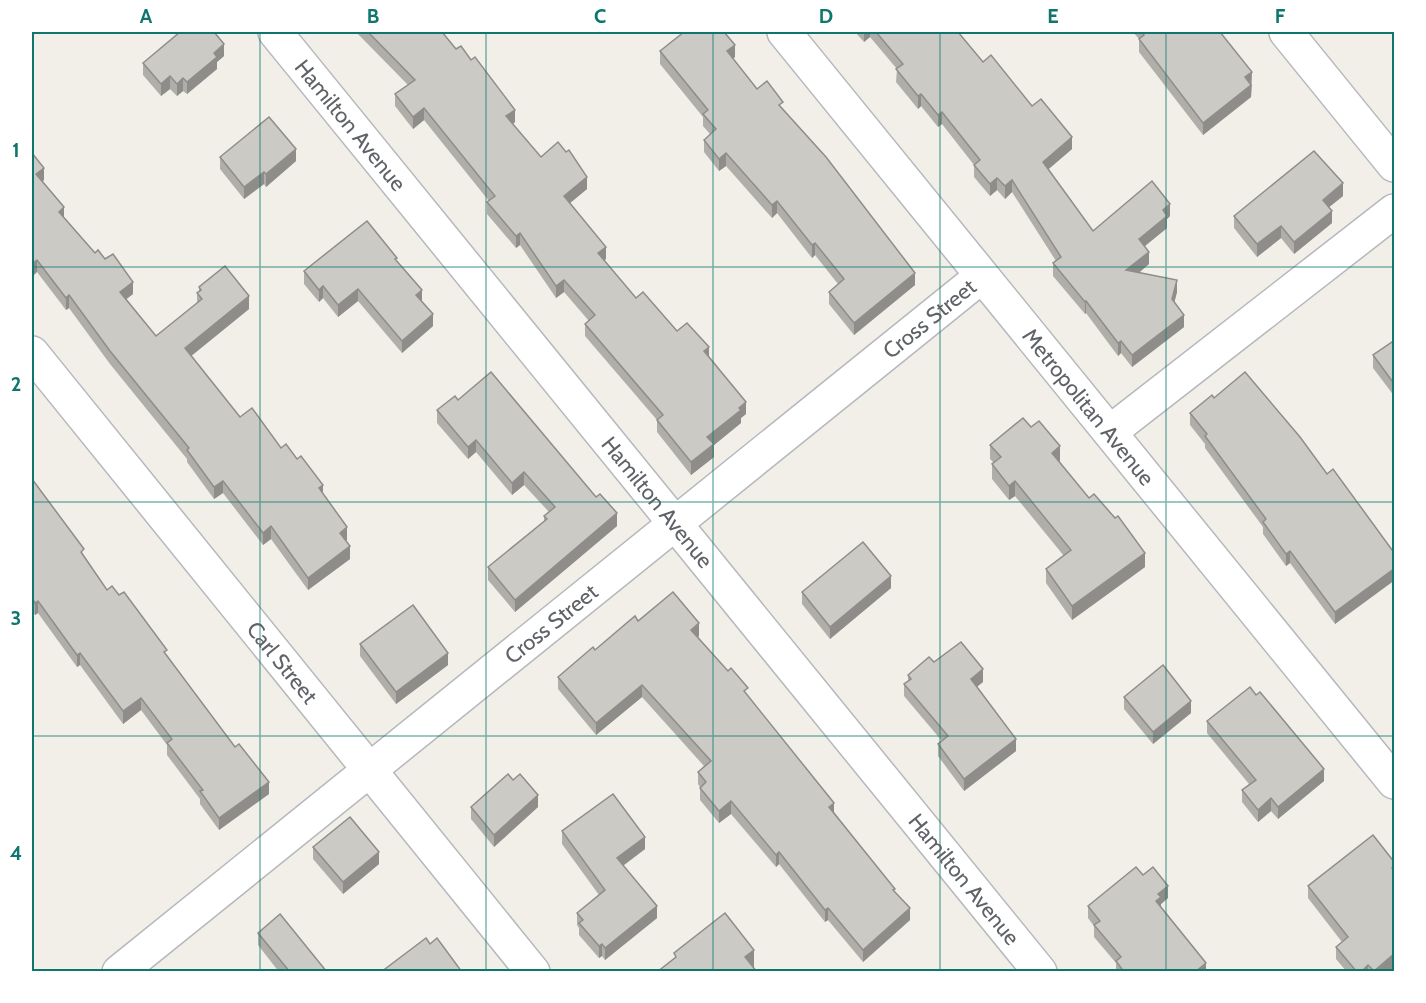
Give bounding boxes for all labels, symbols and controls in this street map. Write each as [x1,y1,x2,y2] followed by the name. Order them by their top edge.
[140,4,153,28] text: A
[367,4,379,28] text: B
[594,4,606,28] text: C
[819,4,833,28] text: D
[1047,4,1059,28] text: E
[1275,4,1286,28] text: F
[289,54,412,197] street label: Hamilton Avenue
[12,138,20,162] text: 1
[878,273,982,365] street label: Cross Street
[1017,323,1160,491] street label: Metropolitan Avenue
[11,372,21,396] text: 2
[596,431,719,573] street label: Hamilton Avenue
[499,578,604,670] street label: Cross Street
[11,606,21,630] text: 3
[241,616,324,710] street label: Carl Street
[902,808,1025,950] street label: Hamilton Avenue
[10,841,22,865] text: 4

